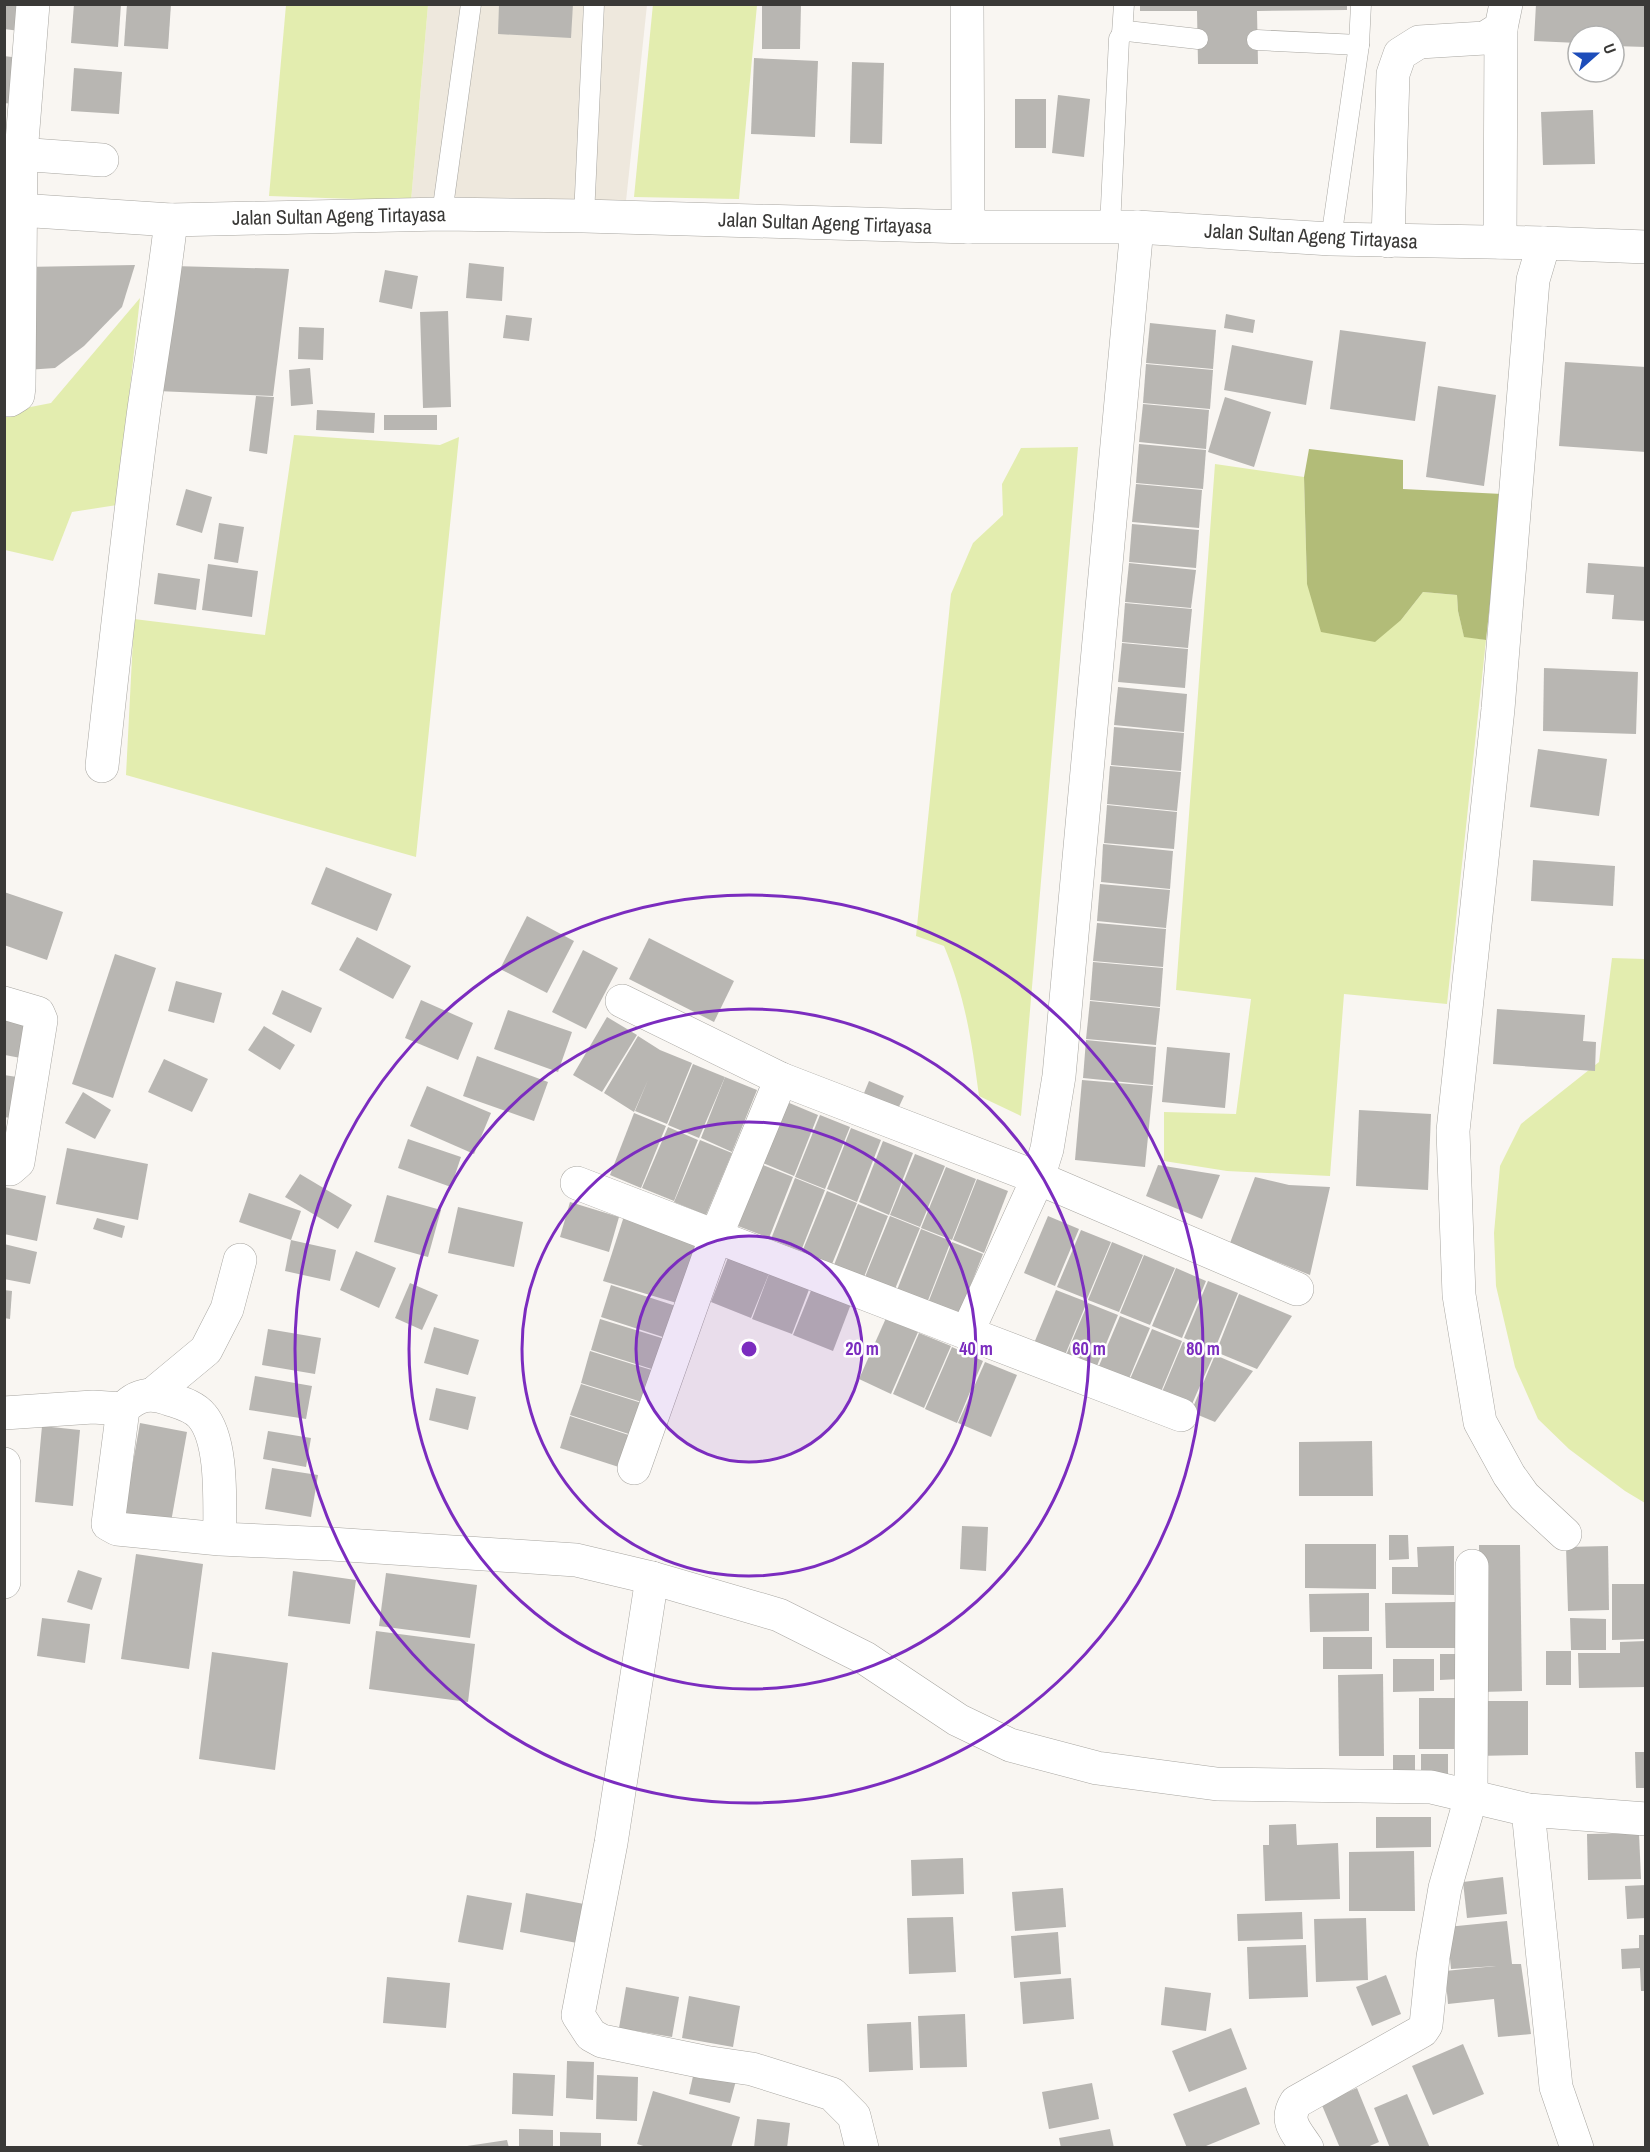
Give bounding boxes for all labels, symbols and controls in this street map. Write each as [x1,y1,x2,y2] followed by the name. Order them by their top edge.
[1566,24,1626,84] north arrow
[1598,40,1622,57] text: U
[232,200,446,231] street label: Jalan Sultan Ageng Tirtayasa
[718,205,932,240] street label: Jalan Sultan Ageng Tirtayasa
[1204,216,1418,255] street label: Jalan Sultan Ageng Tirtayasa
[845,1336,879,1361] text: 20 m
[959,1336,993,1361] text: 40 m
[1072,1336,1106,1361] text: 60 m
[1186,1336,1220,1361] text: 80 m
[739,1339,759,1359] centre of rings

